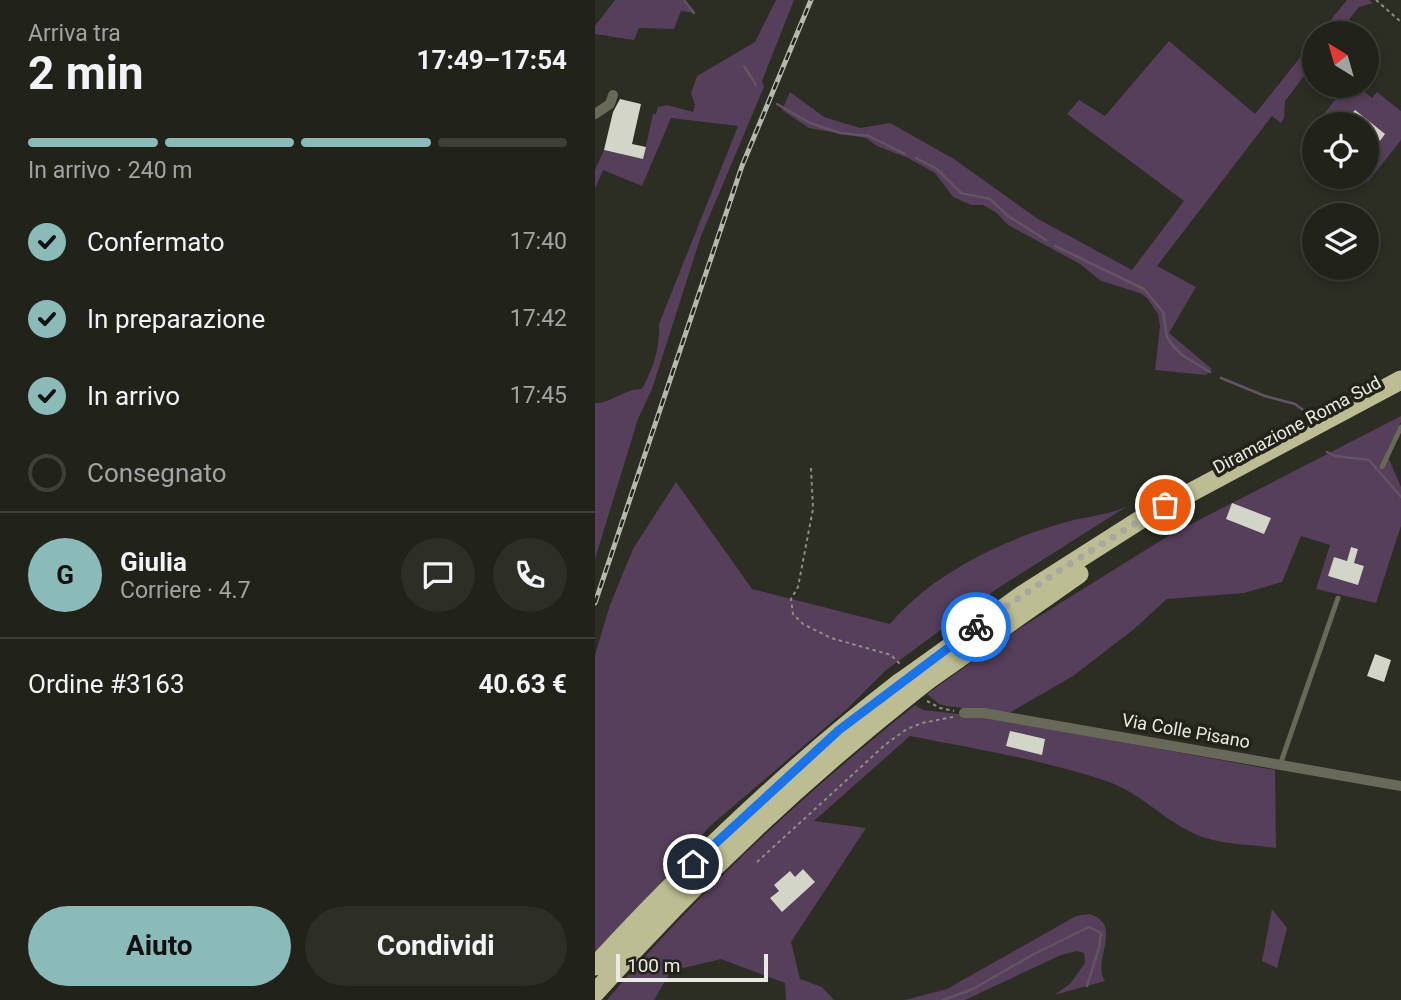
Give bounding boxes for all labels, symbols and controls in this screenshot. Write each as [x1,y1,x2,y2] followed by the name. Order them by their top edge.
[28,20,121,47] text: Arriva tra
[1302,21,1379,98] north arrow
[1302,21,1379,280] map controls
[417,45,567,75] text: 17:49–17:54
[28,46,144,100] text: 2 min
[1302,112,1379,189] button: locate
[28,157,193,184] text: In arrivo · 240 m
[1302,203,1379,280] button: layers
[28,223,66,261] icon: check
[87,227,224,257] text: Confermato
[510,228,567,255] text: 17:40
[28,300,66,338] icon: check
[87,304,265,334] text: In preparazione
[510,305,567,332] text: 17:42
[1209,371,1384,478] street label: Diramazione Roma Sud
[28,377,66,415] icon: check
[87,381,180,411] text: In arrivo
[510,382,567,409] text: 17:45
[87,458,227,488] text: Consegnato
[1135,475,1195,535] pin
[1146,486,1184,524] icon: bag
[401,538,475,612] button: chat
[493,538,567,612] button: phone
[120,547,187,577] text: Giulia
[56,560,74,590] text: G
[120,577,251,604] text: Corriere · 4.7
[941,592,1011,662] courier
[957,608,995,646] icon: bike
[28,669,185,699] text: Ordine #3163
[478,669,567,699] text: 40.63 €
[1120,709,1252,752] street label: Via Colle Pisano
[663,834,723,894] pin
[674,845,712,883] icon: home
[28,906,291,986] button: Aiuto
[305,906,567,986] button: Condividi
[616,951,768,983] scale bar
[627,954,680,977] text: 100 m

